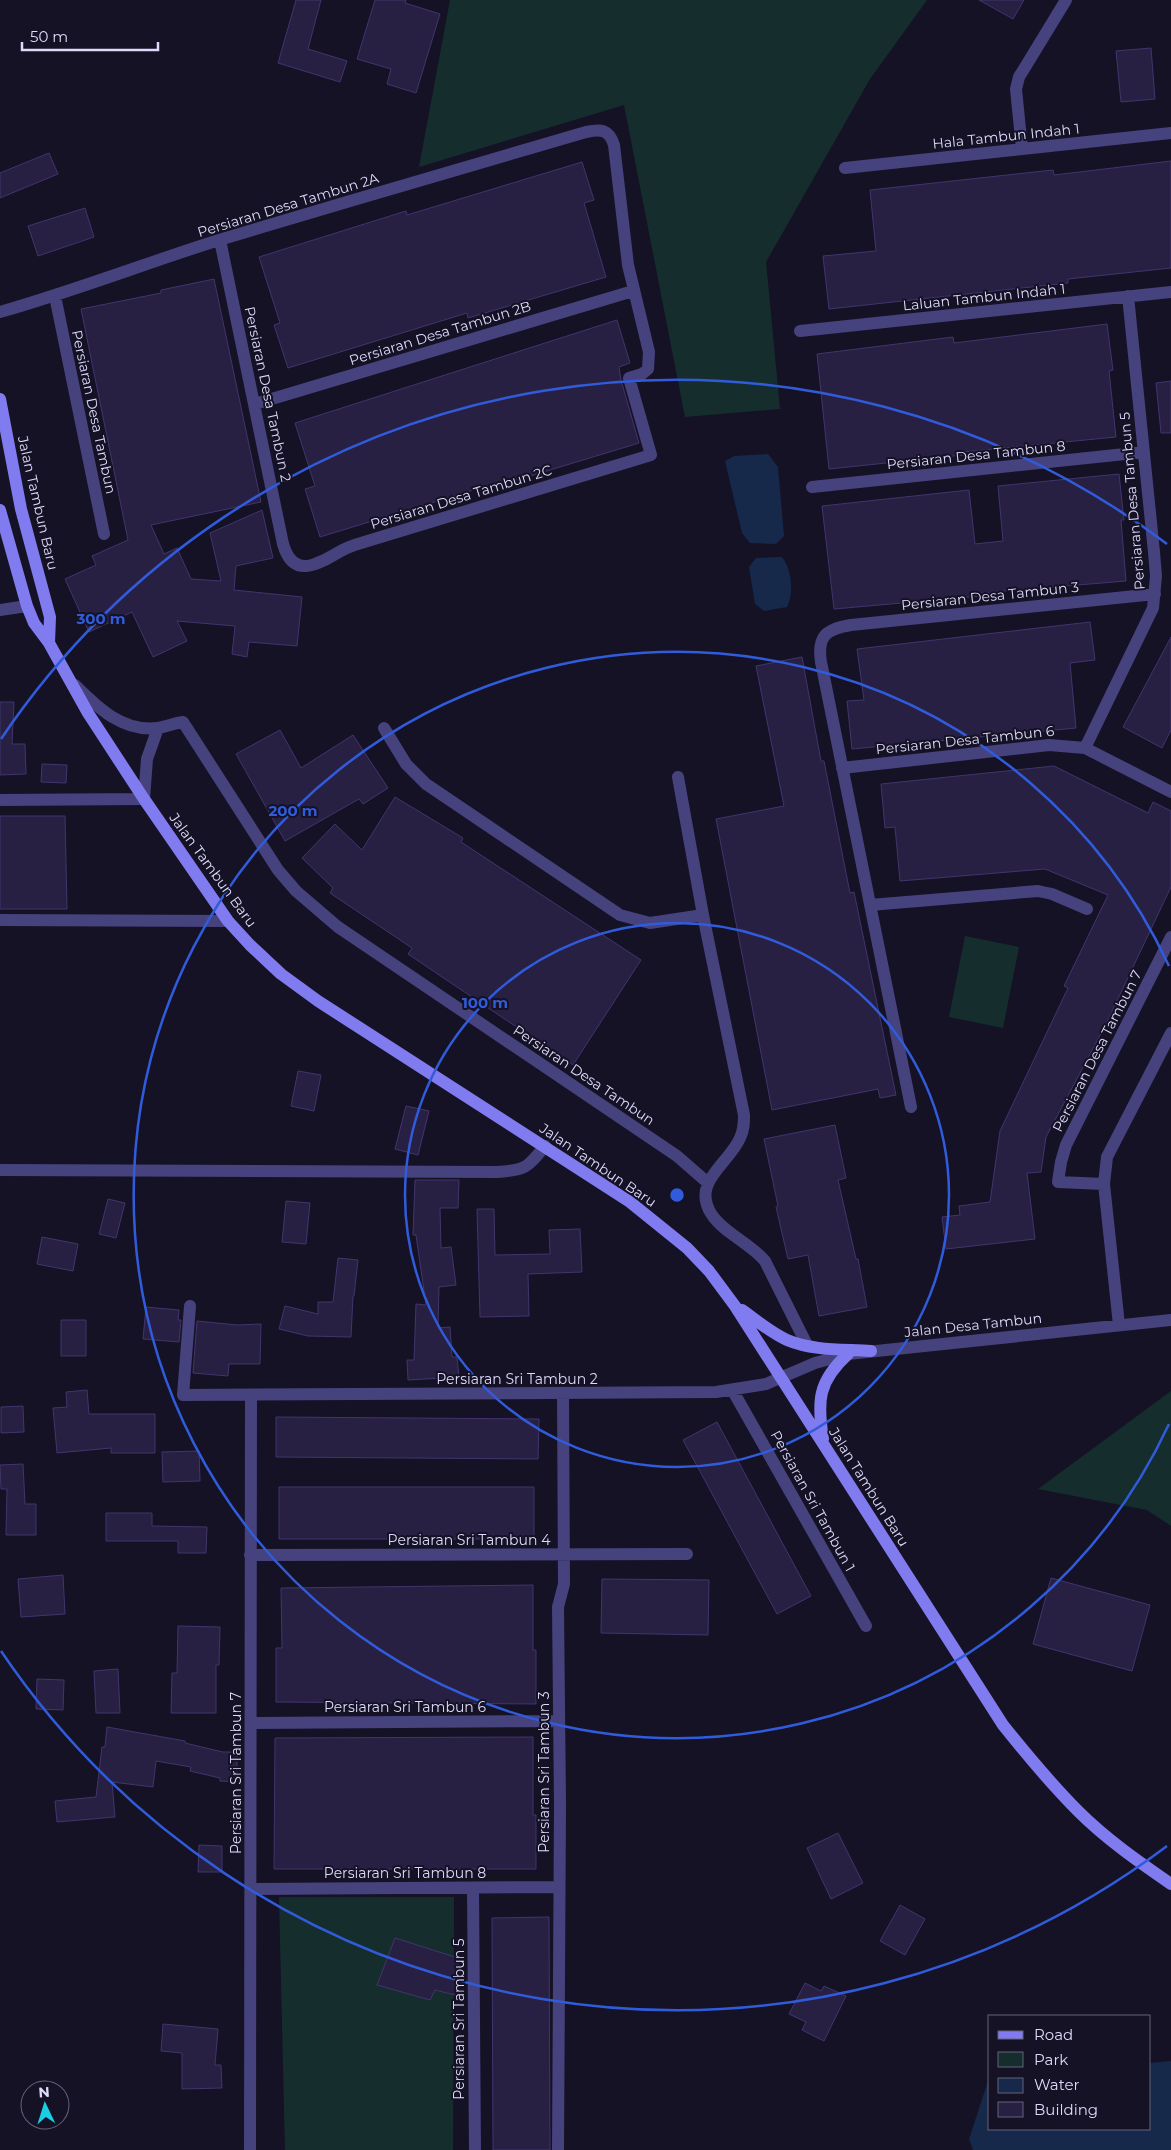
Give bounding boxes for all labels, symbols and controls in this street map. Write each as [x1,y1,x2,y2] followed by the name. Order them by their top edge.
[22,20,159,52] scale bar
[30,27,68,46] text: 50 m
[932,119,1080,153] street label: Hala Tambun Indah 1
[195,169,382,241] street label: Persiaran Desa Tambun 2A
[902,280,1066,314] street label: Laluan Tambun Indah 1
[347,297,533,369] street label: Persiaran Desa Tambun 2B
[241,305,295,483] street label: Persiaran Desa Tambun 2
[68,328,120,496] street label: Persiaran Desa Tambun
[1115,411,1149,591] street label: Persiaran Desa Tambun 5
[14,433,62,572] street label: Jalan Tambun Baru
[886,437,1066,473] street label: Persiaran Desa Tambun 8
[368,461,554,533] street label: Persiaran Desa Tambun 2C
[900,578,1080,614] street label: Persiaran Desa Tambun 3
[75,609,126,628] text: 300 m
[875,722,1056,758] street label: Persiaran Desa Tambun 6
[268,801,318,820] text: 200 m
[165,808,261,931] street label: Jalan Tambun Baru
[1048,967,1146,1135] street label: Persiaran Desa Tambun 7
[462,993,508,1012] text: 100 m
[510,1021,658,1129] street label: Persiaran Desa Tambun
[535,1119,660,1211] street label: Jalan Tambun Baru
[668,1186,686,1204] centre of rings
[902,1309,1043,1341] street label: Jalan Desa Tambun
[436,1370,598,1388] street label: Persiaran Sri Tambun 2
[825,1423,913,1550] street label: Jalan Tambun Baru
[767,1427,859,1575] street label: Persiaran Sri Tambun 1
[388,1531,551,1549] street label: Persiaran Sri Tambun 4
[535,1691,553,1853] street label: Persiaran Sri Tambun 3
[227,1692,245,1854] street label: Persiaran Sri Tambun 7
[324,1698,487,1716] street label: Persiaran Sri Tambun 6
[324,1864,486,1882] street label: Persiaran Sri Tambun 8
[450,1938,468,2100] street label: Persiaran Sri Tambun 5
[988,2015,1151,2130] legend
[1034,2025,1073,2044] text: Road
[1034,2050,1068,2069] text: Park
[1034,2075,1080,2094] text: Water
[20,2080,70,2130] north arrow
[38,2083,50,2101] text: N
[1034,2100,1098,2119] text: Building

